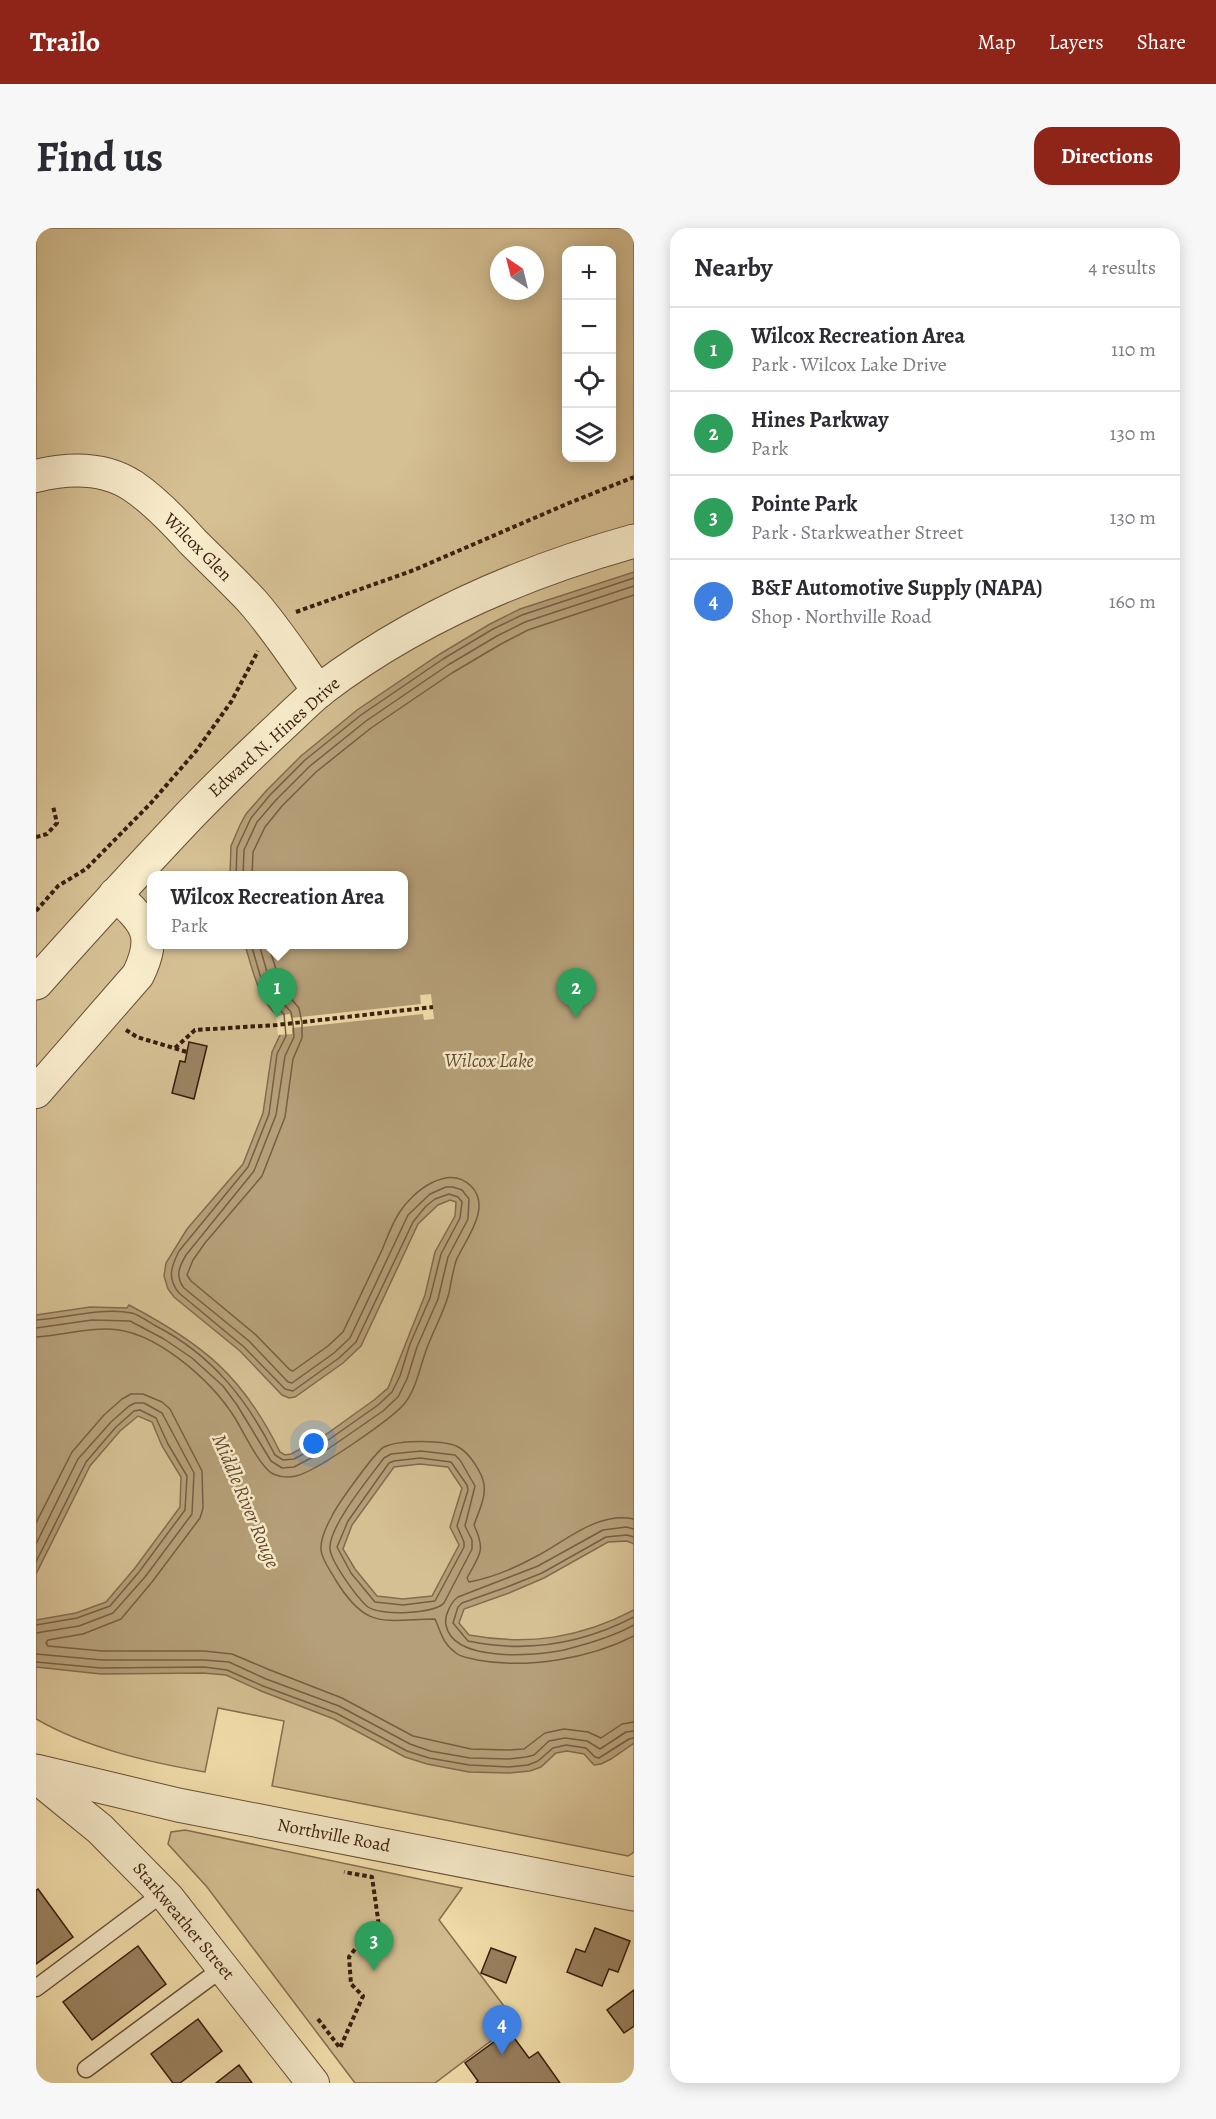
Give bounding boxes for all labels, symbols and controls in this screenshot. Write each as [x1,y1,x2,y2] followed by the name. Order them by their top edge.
[30,23,100,61] text: Trailo
[977,28,1016,56] text: Map
[1049,28,1104,56] text: Layers
[1137,28,1186,56] text: Share
[1034,127,1180,185] button: Directions
[36,128,163,185] text: Find us
[490,246,544,300] north arrow
[562,246,616,462] map controls
[562,246,616,300] button: +
[694,250,773,285] text: Nearby
[1088,254,1156,281] text: 4 results
[562,300,616,354] button: −
[751,321,965,351] text: Wilcox Recreation Area
[710,336,717,363] text: 1
[1111,336,1156,363] text: 110 m
[751,351,947,378] text: Park · Wilcox Lake Drive
[562,354,616,408] button: locate
[751,405,889,435] text: Hines Parkway
[562,408,616,462] button: layers
[709,420,718,447] text: 2
[1110,420,1156,447] text: 130 m
[751,435,789,462] text: Park
[751,489,857,519] text: Pointe Park
[709,504,718,531] text: 3
[1110,504,1156,531] text: 130 m
[158,507,238,587] street label: Wilcox Glen
[751,519,964,546] text: Park · Starkweather Street
[751,573,1043,603] text: B&F Automotive Supply (NAPA)
[709,588,718,615] text: 4
[1109,588,1156,615] text: 160 m
[751,603,932,630] text: Shop · Northville Road
[203,671,345,803] street label: Edward N. Hines Drive
[147,871,408,949] popup
[170,882,385,912] text: Wilcox Recreation Area
[170,912,208,939] text: Park
[258,968,296,1018] pin: 1
[556,968,596,1018] pin: 2
[444,1047,534,1074] water label: Wilcox Lake
[299,1429,328,1458] your location
[206,1430,286,1572] water label: Middle River Rouge
[275,1812,393,1858] street label: Northville Road
[128,1857,240,1985] street label: Starkweather Street
[354,1922,394,1971] pin: 3
[482,2006,522,2055] pin: 4

